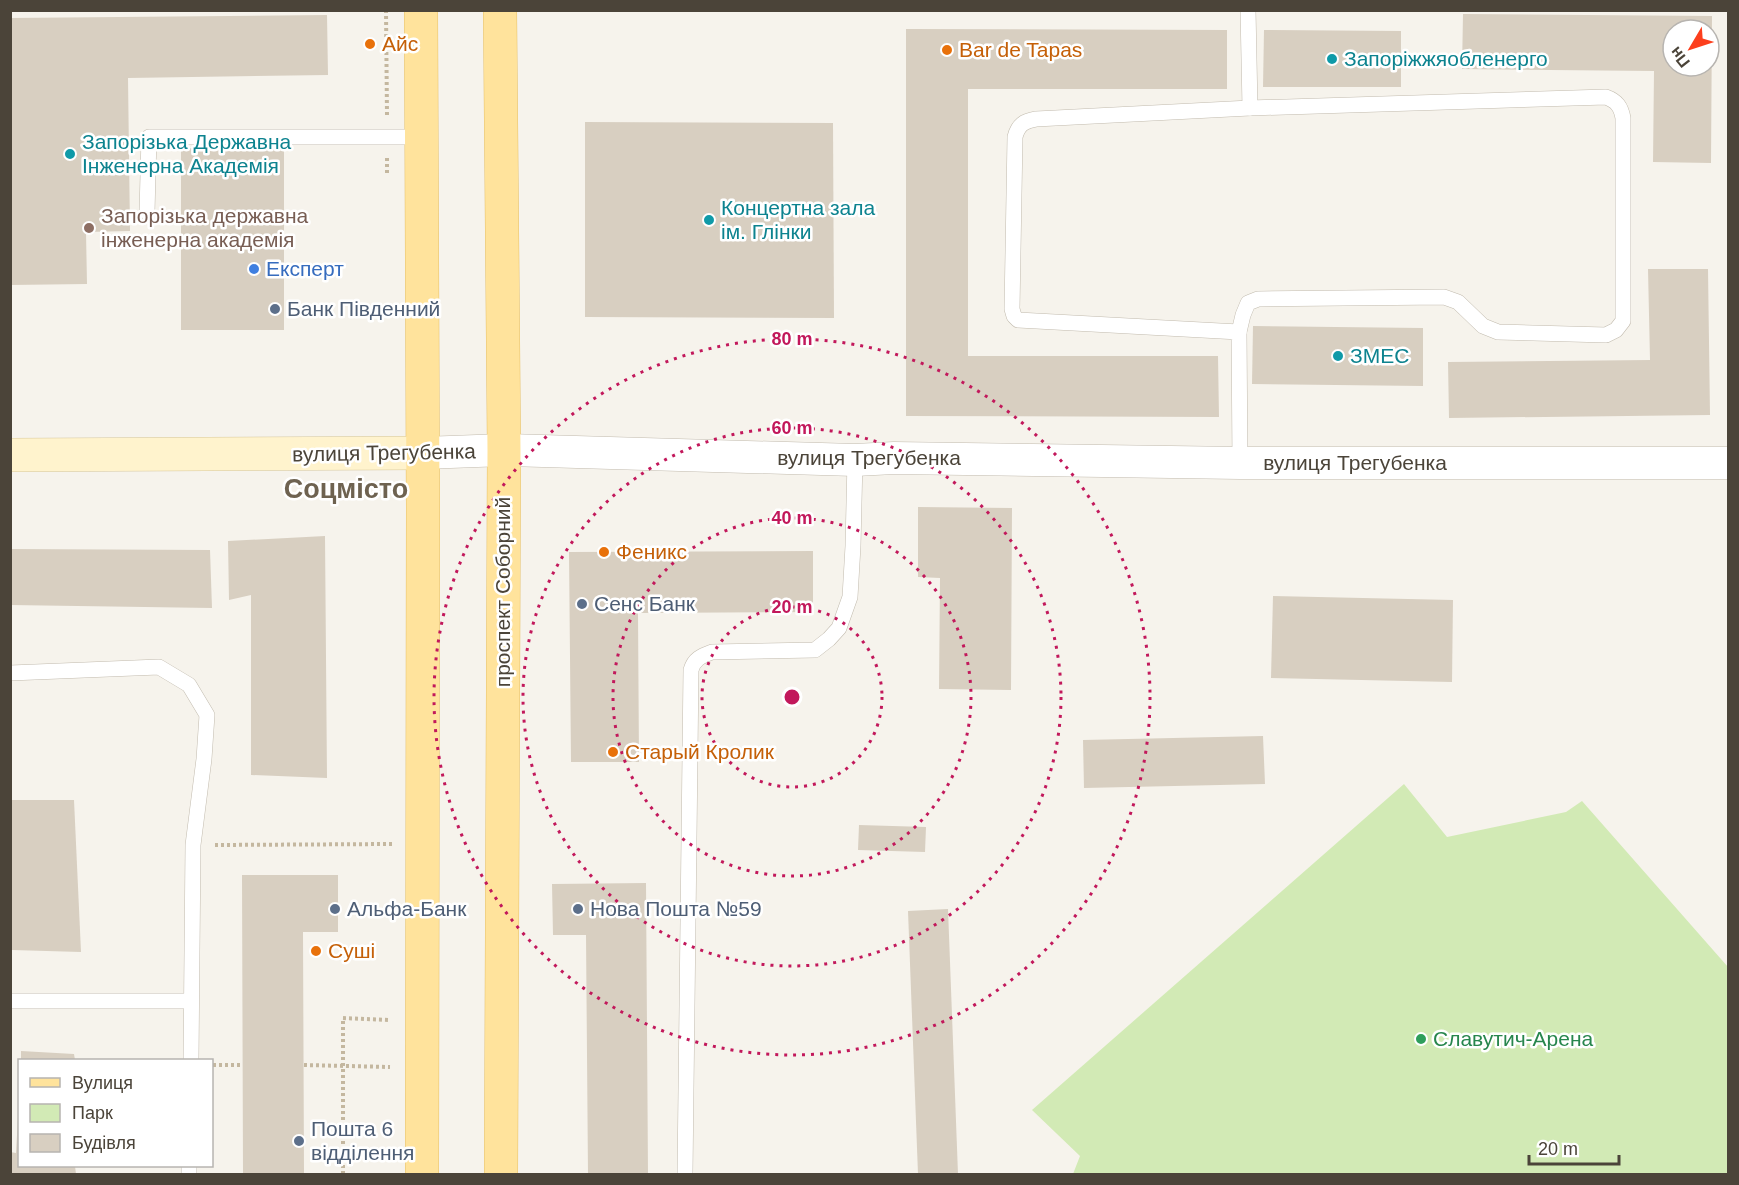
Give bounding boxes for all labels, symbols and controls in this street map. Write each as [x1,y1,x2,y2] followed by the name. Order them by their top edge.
[1661,18,1721,78] north arrow
[382,32,418,55] place label: Айс
[363,37,377,51] marker: Айс
[959,38,1082,61] place label: Bar de Tapas
[940,43,954,57] marker: Bar de Tapas
[1666,44,1693,71] text: Пн
[1344,47,1548,70] place label: Запоріжжяобленерго
[1325,52,1339,66] marker: Запоріжжяобленерго
[82,130,292,177] place label: Запорізька Державна Інженерна Академія
[63,147,77,161] marker: Запорізька Державна Інженерна Академія
[721,196,875,243] place label: Концертна зала ім. Глінки
[101,204,309,251] place label: Запорізька державна інженерна академія
[702,213,716,227] marker: Концертна зала ім. Глінки
[82,221,96,235] marker: Запорізька державна інженерна академія
[266,257,344,280] place label: Експерт
[247,262,261,276] marker: Експерт
[287,297,440,320] place label: Банк Південний
[268,302,282,316] marker: Банк Південний
[771,329,813,349] text: 80 m
[1350,344,1409,367] place label: ЗМЕС
[1331,349,1345,363] marker: ЗМЕС
[771,418,813,438] text: 60 m
[292,439,476,466] street label: вулиця Трегубенка
[777,446,961,469] street label: вулиця Трегубенка
[1263,451,1447,474] street label: вулиця Трегубенка
[284,474,408,504] district label: Соцмісто
[491,497,514,687] street label: проспект Соборний
[771,508,813,528] text: 40 m
[616,540,687,563] place label: Феникс
[597,545,611,559] marker: Феникс
[594,592,696,615] place label: Сенс Банк
[575,597,589,611] marker: Сенс Банк
[771,597,813,617] text: 20 m
[782,687,802,707] centre of rings
[625,740,775,763] place label: Старый Кролик
[606,745,620,759] marker: Старый Кролик
[347,897,467,920] place label: Альфа-Банк
[590,897,762,920] place label: Нова Пошта №59
[328,902,342,916] marker: Альфа-Банк
[571,902,585,916] marker: Нова Пошта №59
[328,939,375,962] place label: Суші
[309,944,323,958] marker: Суші
[1433,1027,1594,1050] place label: Славутич-Арена
[1414,1032,1428,1046] marker: Славутич-Арена
[18,1059,213,1167] legend
[72,1073,133,1093] text: Вулиця
[72,1103,113,1123] text: Парк
[311,1117,415,1164] place label: Пошта 6 відділення
[1529,1128,1619,1166] scale bar
[72,1133,136,1153] text: Будівля
[292,1134,306,1148] marker: Пошта 6 відділення
[1538,1139,1578,1159] text: 20 m

